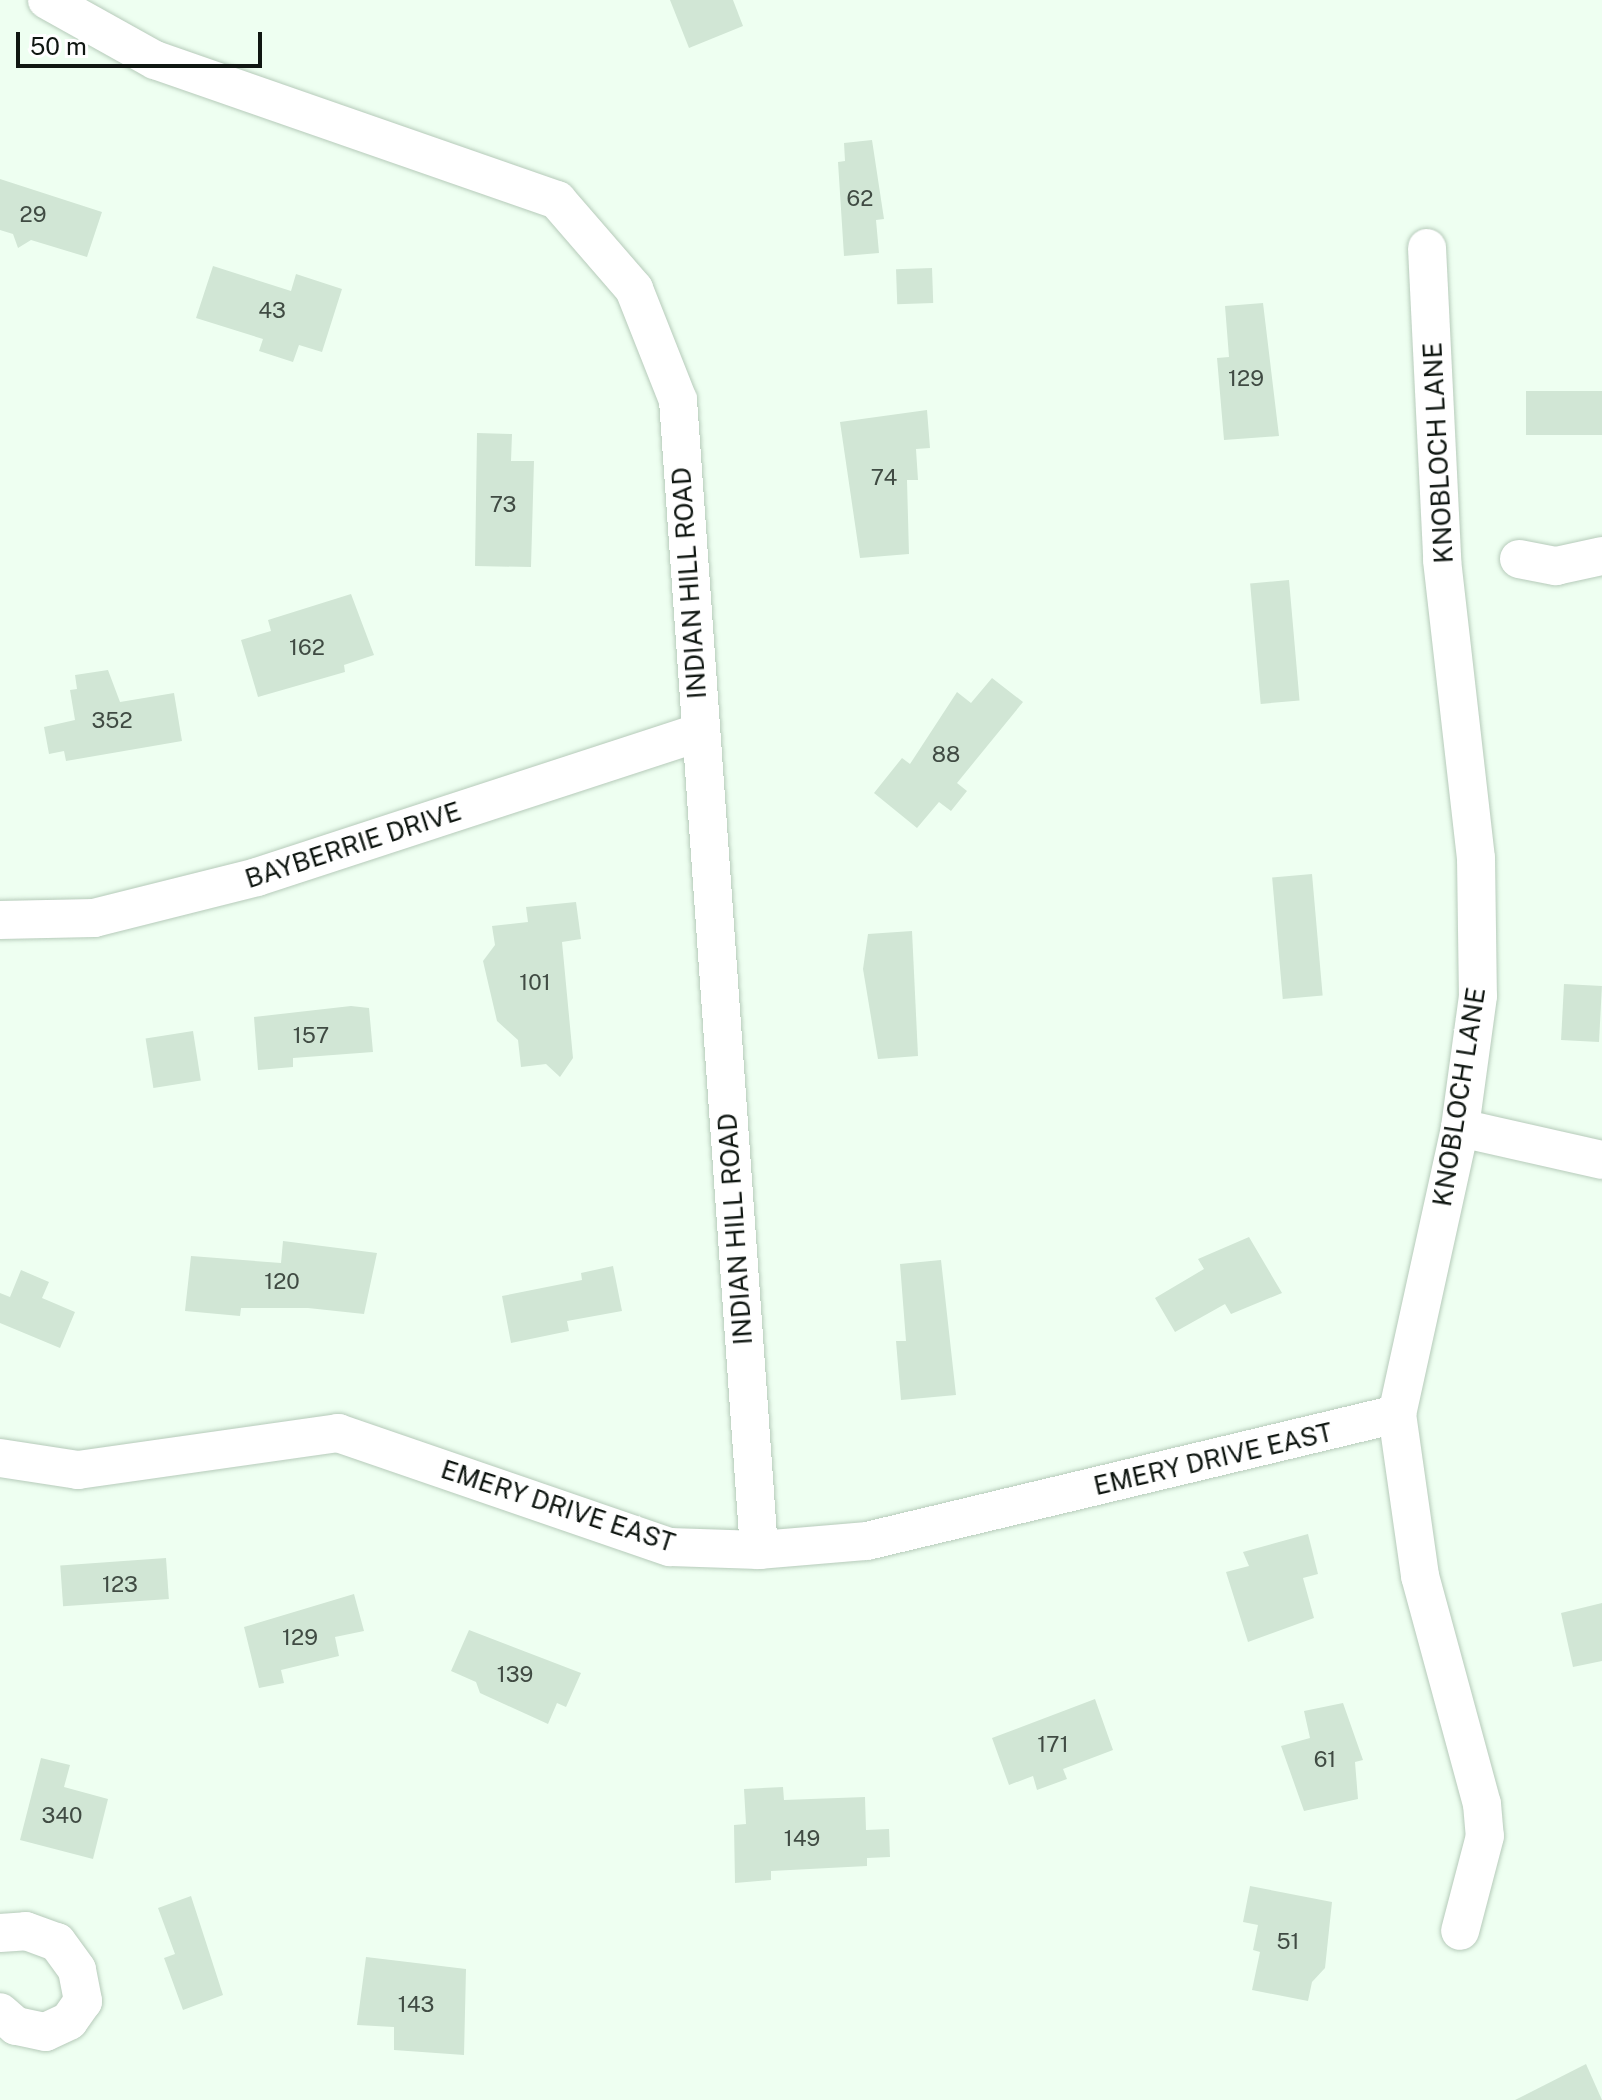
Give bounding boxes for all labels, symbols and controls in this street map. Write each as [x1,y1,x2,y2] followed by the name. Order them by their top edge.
[20,16,266,66] scale bar
[30,32,87,60] text: 50 m
[847,186,873,212] house number: 62
[20,202,46,228] house number: 29
[258,298,286,324] house number: 43
[1417,342,1459,564] street label: KNOBLOCH LANE
[1228,366,1264,392] house number: 129
[871,465,897,491] house number: 74
[665,466,713,700] street label: INDIAN HILL ROAD
[490,492,516,518] house number: 73
[289,635,325,661] house number: 162
[91,708,133,734] house number: 352
[932,742,960,768] house number: 88
[241,795,465,895] street label: BAYBERRIE DRIVE
[519,970,551,996] house number: 101
[1426,985,1492,1209] street label: KNOBLOCH LANE
[293,1023,329,1049] house number: 157
[711,1112,759,1346] street label: INDIAN HILL ROAD
[264,1269,300,1295] house number: 120
[1090,1416,1336,1502] street label: EMERY DRIVE EAST
[437,1453,679,1559] street label: EMERY DRIVE EAST
[102,1572,138,1598] house number: 123
[282,1625,318,1651] house number: 129
[497,1662,533,1688] house number: 139
[1037,1732,1069,1758] house number: 171
[1314,1747,1336,1773] house number: 61
[41,1803,83,1829] house number: 340
[784,1826,820,1852] house number: 149
[1276,1929,1300,1955] house number: 51
[398,1992,434,2018] house number: 143

